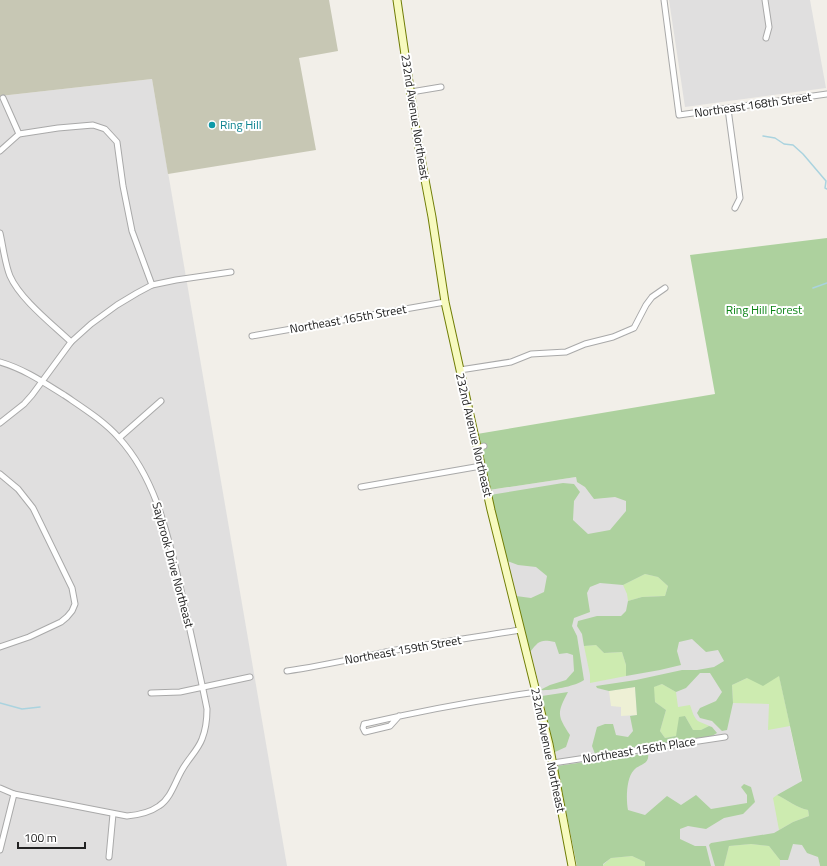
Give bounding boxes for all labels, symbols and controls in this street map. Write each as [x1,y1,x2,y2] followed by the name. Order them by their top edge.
[396,53,435,182] street label: 232nd Avenue Northeast
[693,87,814,122] street label: Northeast 168th Street
[220,115,262,134] place label: Ring Hill
[207,120,217,130] marker: Ring Hill
[288,299,408,338] street label: Northeast 165th Street
[726,300,803,319] park label: Ring Hill Forest
[451,371,498,500] street label: 232nd Avenue Northeast
[148,500,200,631] street label: Saybrook Drive Northeast
[343,630,463,669] street label: Northeast 159th Street
[526,686,571,815] street label: 232nd Avenue Northeast
[581,731,697,768] street label: Northeast 156th Place
[18,824,85,850] scale bar
[24,828,57,847] text: 100 m

